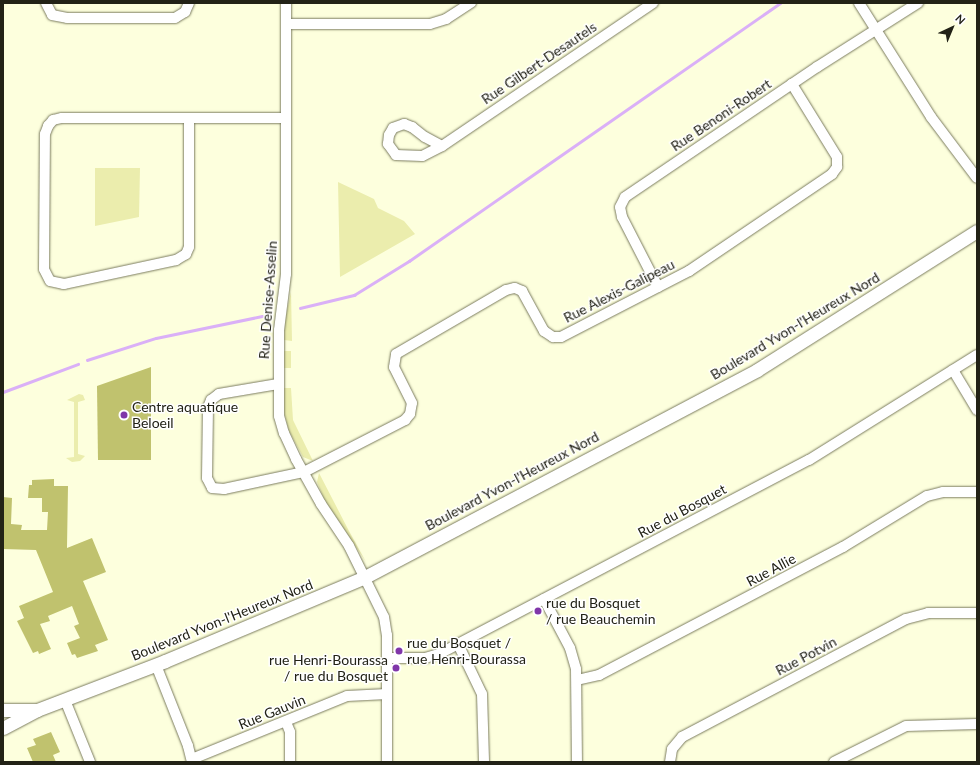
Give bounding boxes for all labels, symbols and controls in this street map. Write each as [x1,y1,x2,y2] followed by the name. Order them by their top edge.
[932,8,972,48] north arrow
[953,11,968,27] text: N
[478,18,600,108] street label: Rue Gilbert-Desautels
[668,75,774,155] street label: Rue Benoni-Robert
[255,240,281,360] street label: Rue Denise-Asselin
[561,256,677,326] street label: Rue Alexis-Galipeau
[707,269,883,383] street label: Boulevard Yvon-l'Heureux Nord
[132,399,238,432] place label: Centre aquatique Beloeil
[119,410,129,420] marker: Centre aquatique Beloeil
[422,428,602,534] street label: Boulevard Yvon-l'Heureux Nord
[635,481,729,541] street label: Rue du Bosquet
[743,550,799,590] street label: Rue Allie
[128,576,316,664] street label: Boulevard Yvon-l'Heureux Nord
[546,595,655,628] place label: rue du Bosquet / rue Beauchemin
[533,606,543,616] marker: rue du Bosquet / rue Beauchemin
[773,633,839,679] street label: Rue Potvin
[407,635,526,668] place label: rue du Bosquet / rue Henri-Bourassa
[394,646,404,656] marker: rue du Bosquet / rue Henri-Bourassa
[269,652,388,684] place label: rue Henri-Bourassa / rue du Bosquet
[391,663,401,673] marker: rue Henri-Bourassa / rue du Bosquet
[236,691,308,733] street label: Rue Gauvin

